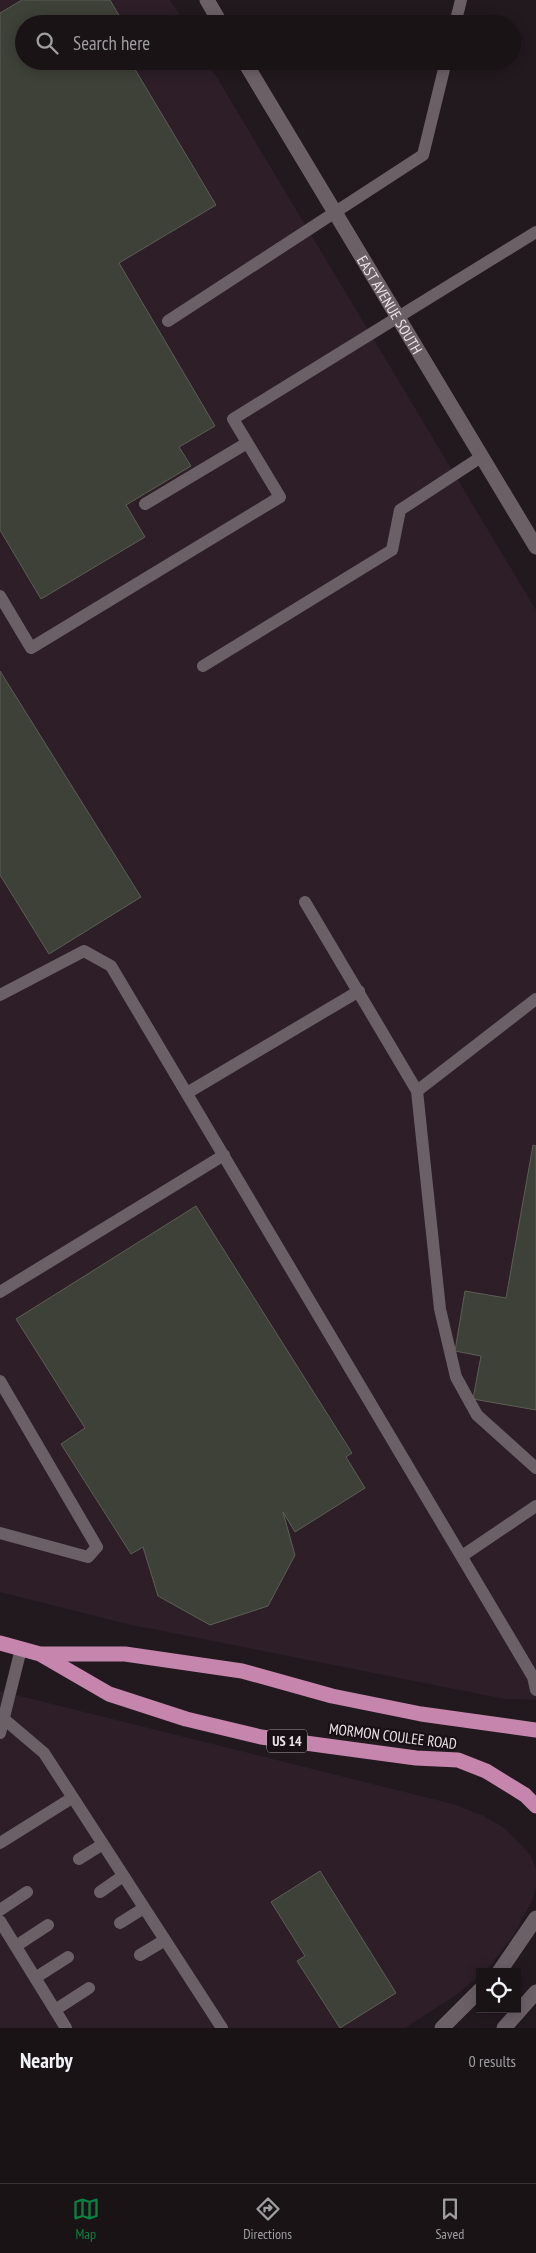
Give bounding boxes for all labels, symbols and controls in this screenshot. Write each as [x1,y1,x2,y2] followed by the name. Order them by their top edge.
[15,15,521,70] search box
[33,29,61,57] icon: search
[73,31,150,55] text: Search here
[353,252,427,357] street label: EAST AVENUE SOUTH
[328,1719,458,1753] street label: MORMON COULEE ROAD
[267,1730,307,1752] road number: US 14
[476,1968,521,2013] map controls
[476,1968,521,2013] button: locate
[20,2047,73,2074] text: Nearby
[469,2051,516,2071] text: 0 results
[72,2195,100,2243] tab: Map
[243,2195,292,2243] tab: Directions
[435,2195,464,2243] tab: Saved

